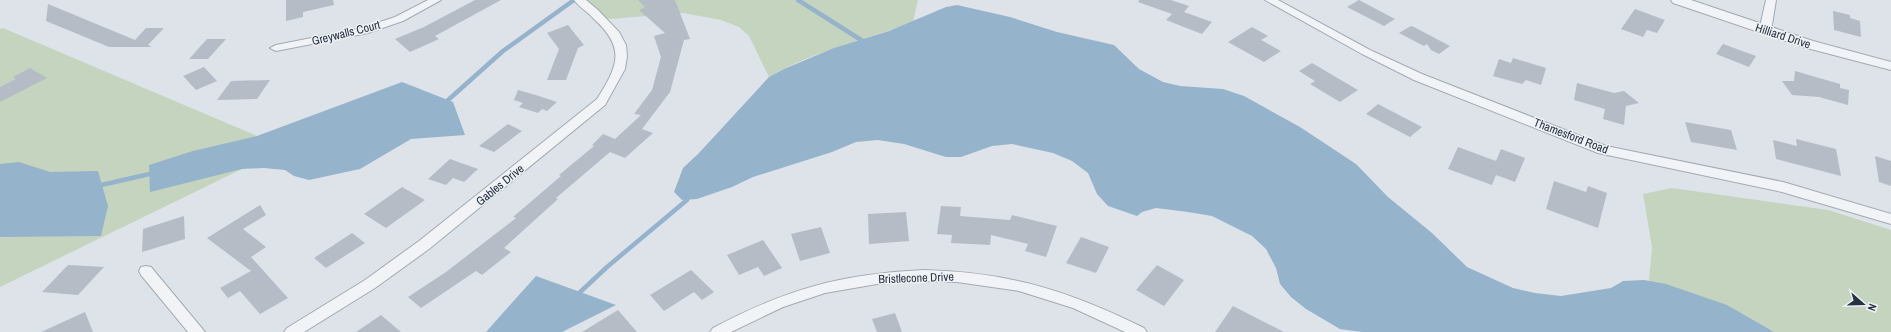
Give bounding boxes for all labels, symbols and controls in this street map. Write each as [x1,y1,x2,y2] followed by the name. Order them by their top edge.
[310,17,382,49] street label: Greywalls Court
[1753,20,1813,52] street label: Hilliard Drive
[1531,114,1611,158] street label: Thamesford Road
[473,161,527,209] street label: Gables Drive
[878,269,954,287] street label: Bristlecone Drive
[1843,284,1883,324] north arrow
[1865,302,1880,313] text: N

